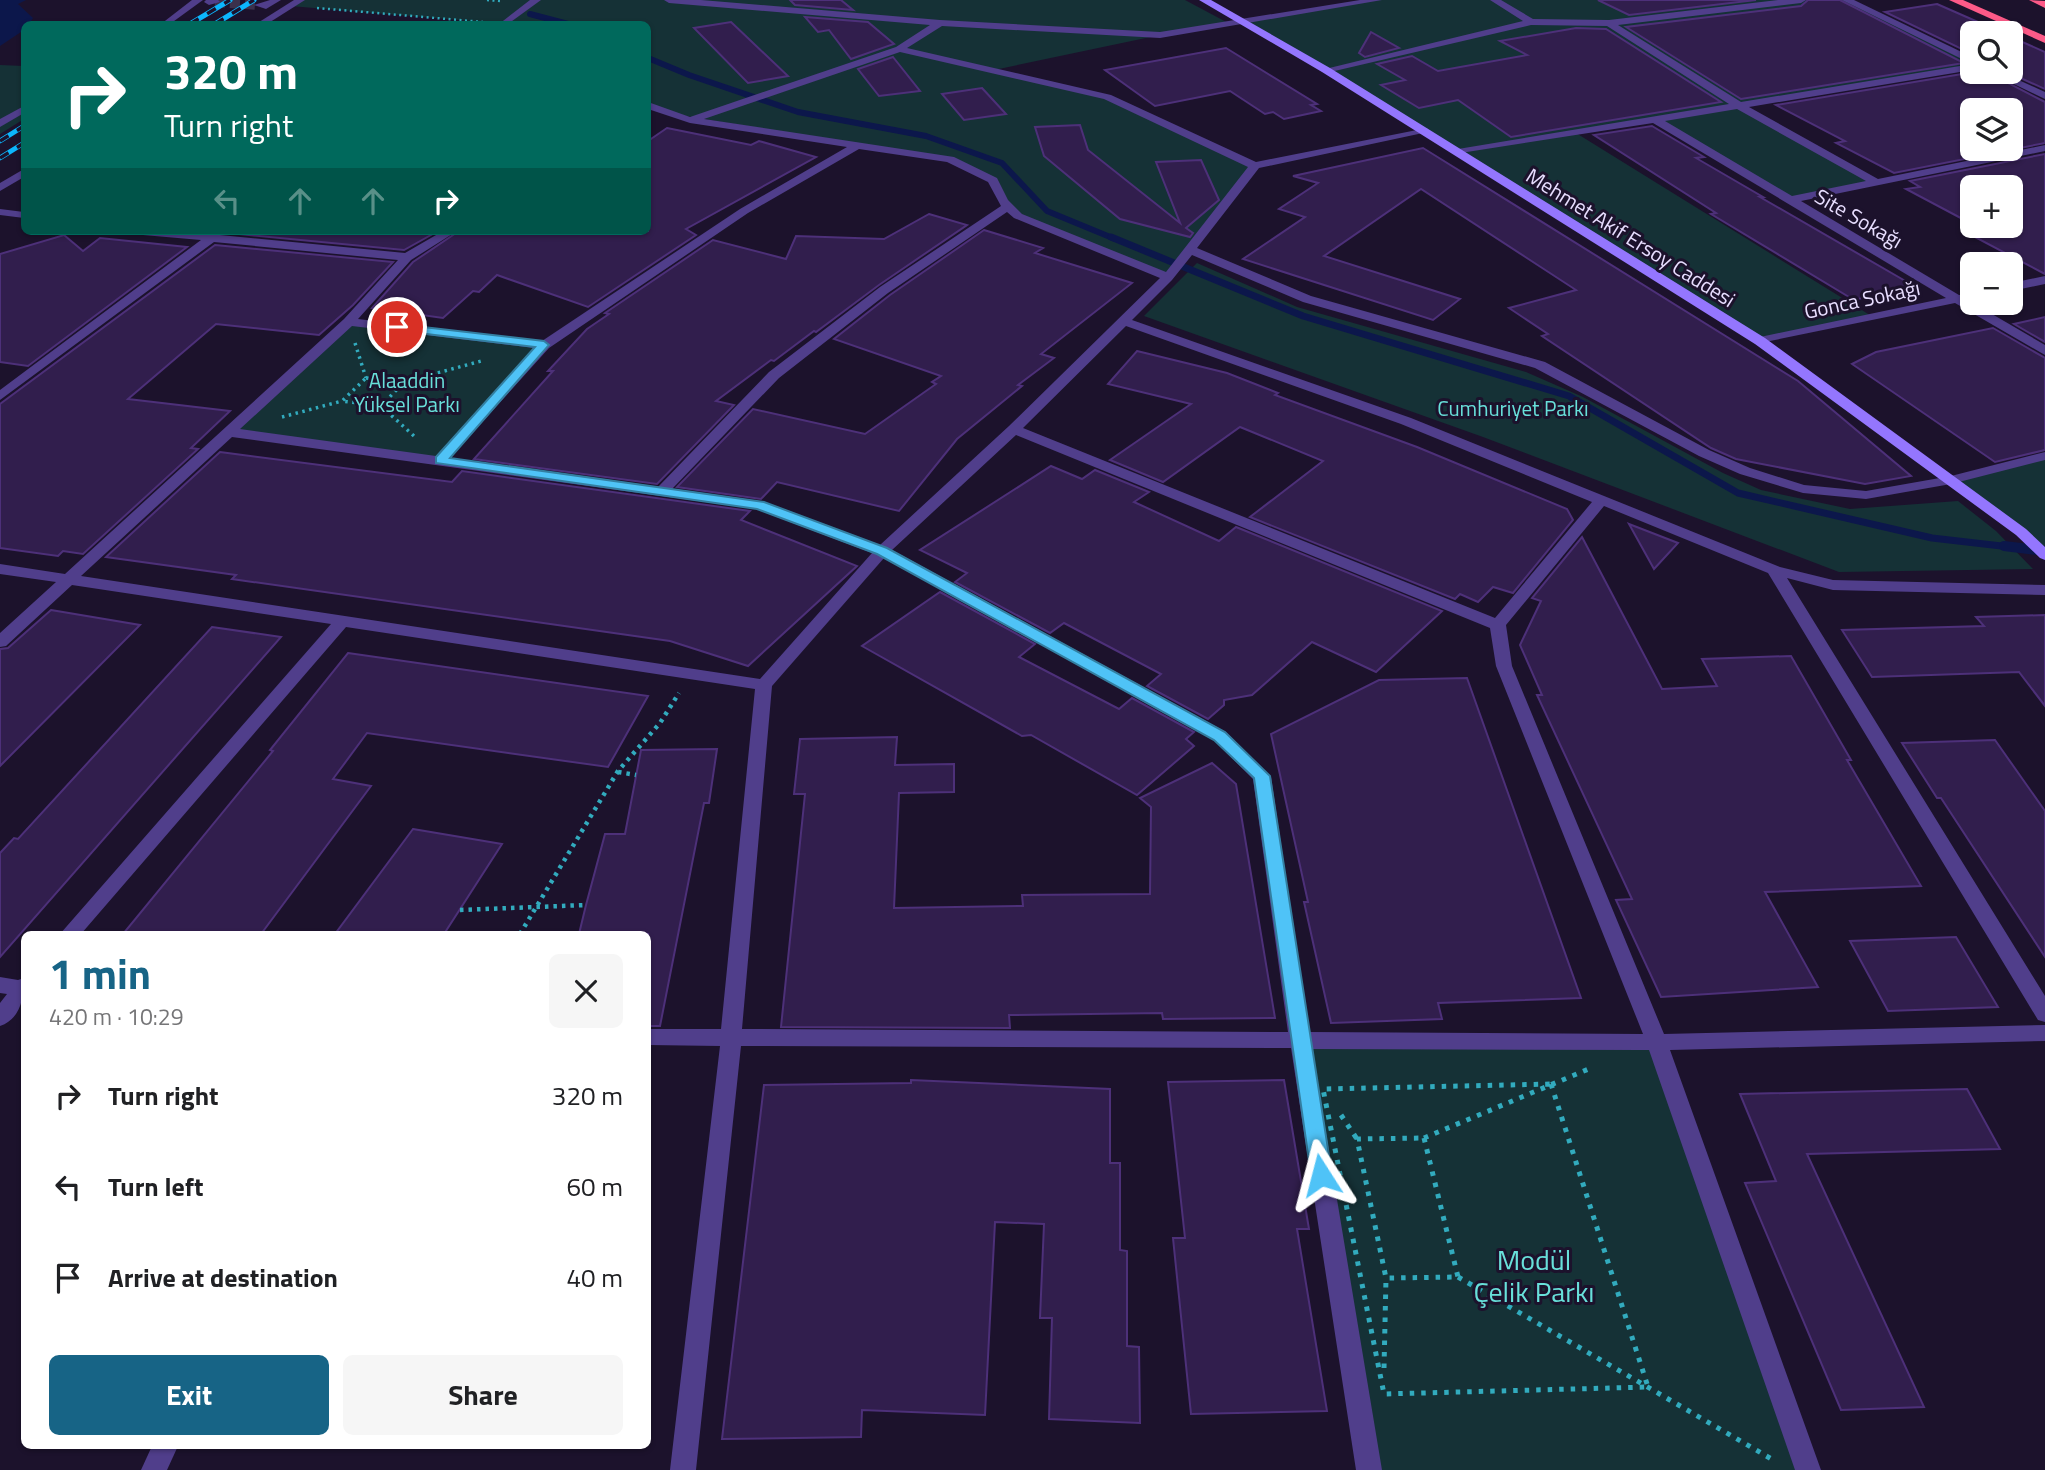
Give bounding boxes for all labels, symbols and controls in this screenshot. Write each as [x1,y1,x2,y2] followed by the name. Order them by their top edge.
[1960,21,2023,315] map controls
[1960,21,2023,84] button: search
[164,33,298,108] text: 320 m
[49,49,140,140] icon: right
[1960,98,2023,161] button: layers
[164,101,293,149] text: Turn right
[1520,159,1742,315] street label: Mehmet Akif Ersoy Caddesi
[1960,175,2023,238] button: +
[1809,180,1909,256] street label: Site Sokağı
[208,182,246,220] icon: left
[281,182,319,220] icon: ahead
[354,182,392,220] icon: ahead
[427,182,465,220] icon: right
[1960,252,2023,315] button: −
[1801,271,1923,327] street label: Gonca Sokağı
[367,297,427,357] pin
[378,308,416,346] icon: arrive
[354,364,460,420] park label: Alaaddin Yüksel Parkı
[1437,392,1589,424] park label: Cumhuriyet Parkı
[49,941,151,1005] text: 1 min
[549,954,623,1028] button: close
[49,999,184,1034] text: 420 m · 10:29
[108,1076,219,1115] text: Turn right
[552,1076,623,1115] text: 320 m
[49,1077,87,1115] icon: right
[1284,1138,1358,1212] position arrow
[108,1167,203,1206] text: Turn left
[566,1167,623,1206] text: 60 m
[49,1168,87,1206] icon: left
[1474,1238,1595,1313] park label: Modül Çelik Parkı
[108,1258,338,1297] text: Arrive at destination
[566,1258,623,1297] text: 40 m
[49,1259,87,1297] icon: arrive
[49,1355,329,1435] button: Exit
[343,1355,623,1435] button: Share

